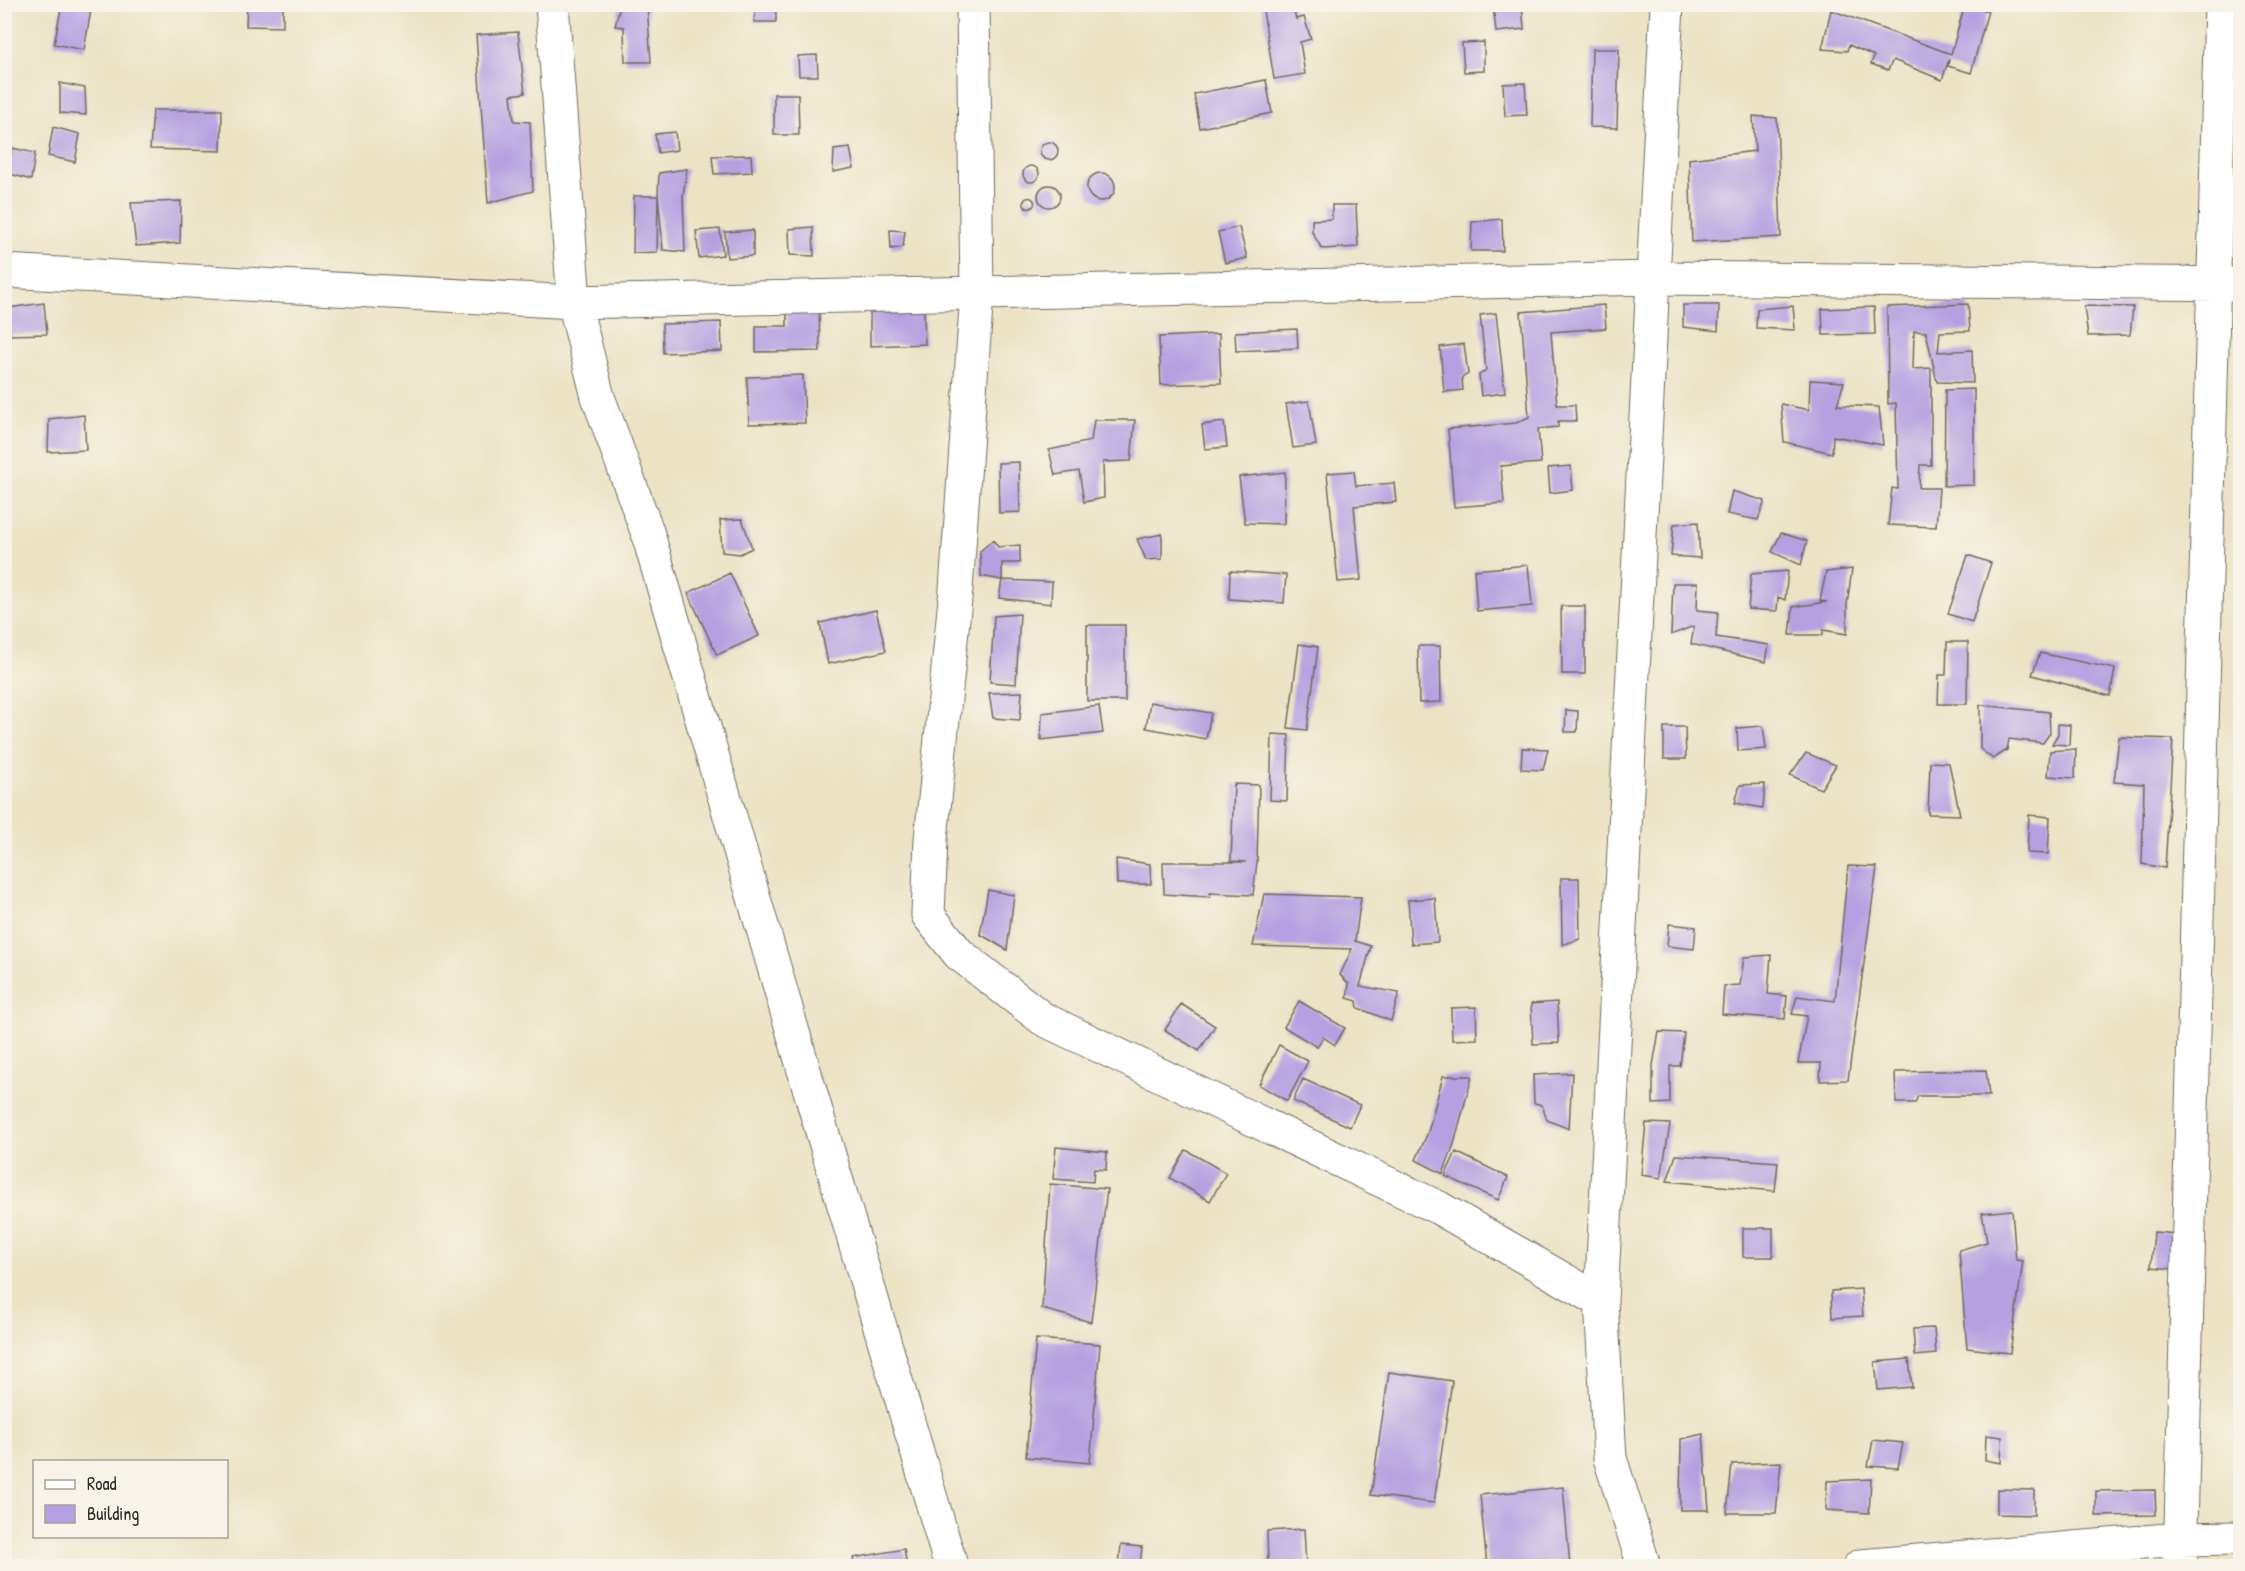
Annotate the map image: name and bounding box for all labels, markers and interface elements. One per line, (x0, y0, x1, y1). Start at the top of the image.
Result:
legend (33, 1460, 228, 1538)
text: Road (87, 1471, 117, 1496)
text: Building (87, 1501, 139, 1526)

